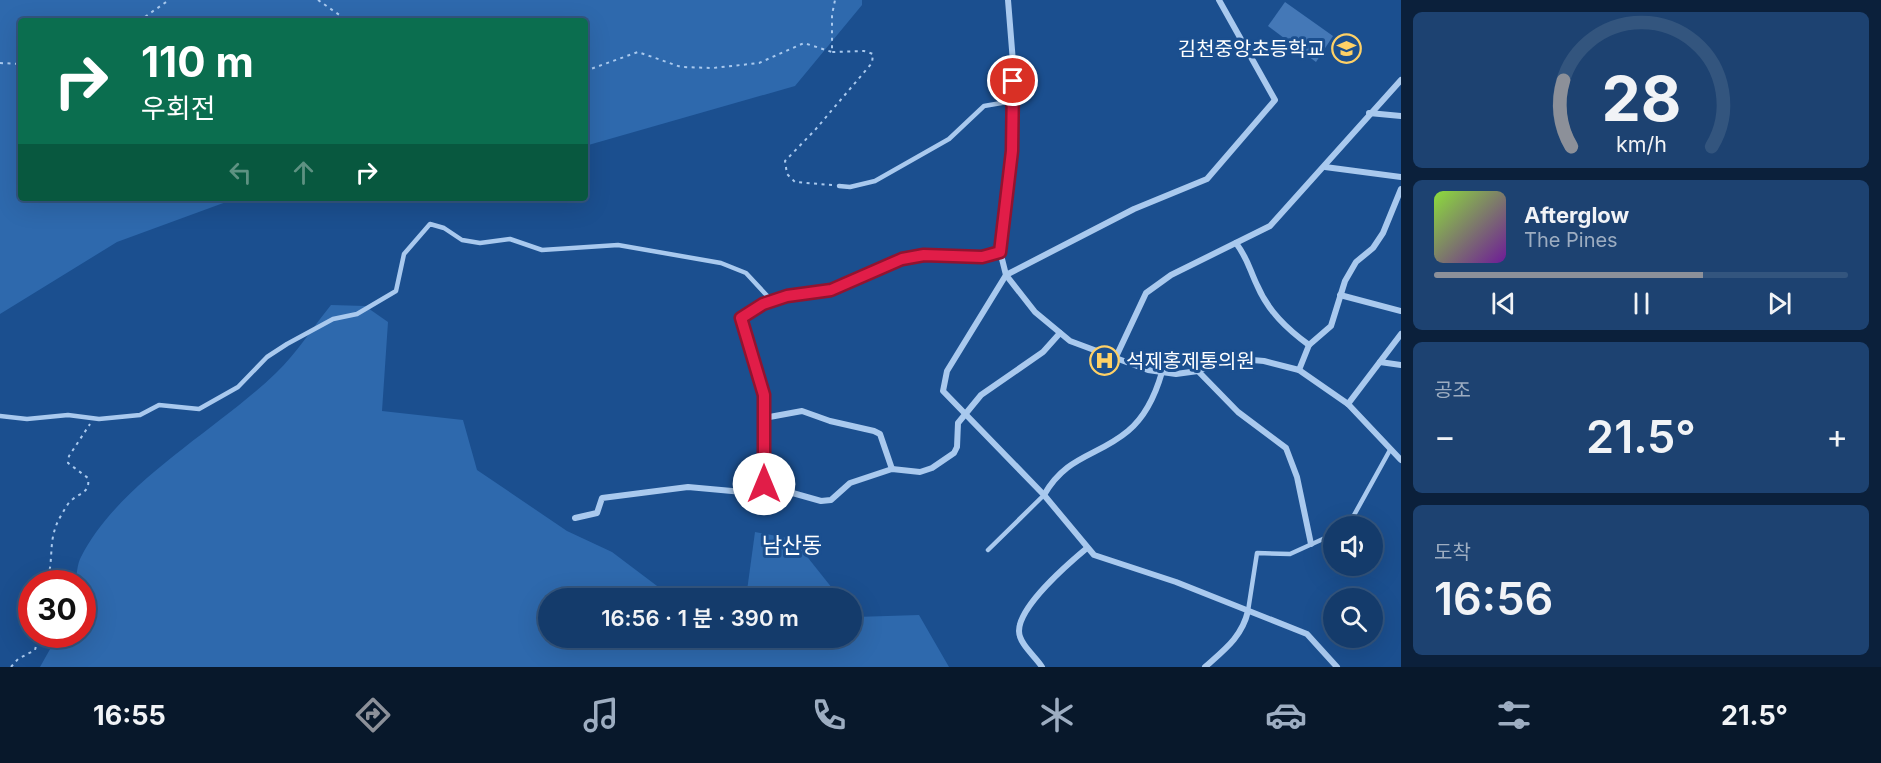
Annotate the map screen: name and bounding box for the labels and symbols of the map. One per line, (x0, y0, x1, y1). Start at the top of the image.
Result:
school or university icon: 김천중앙초등학교 (1330, 33, 1362, 65)
place label: 김천중앙초등학교 (1178, 37, 1325, 61)
pin (987, 55, 1038, 106)
hospital icon: 석제홍제통의원 (1089, 345, 1121, 377)
place label: 석제홍제통의원 (1126, 349, 1255, 373)
position arrow (732, 452, 796, 516)
district label: 남산동 (762, 532, 822, 558)
speed limit sign: 30 (18, 570, 96, 648)

